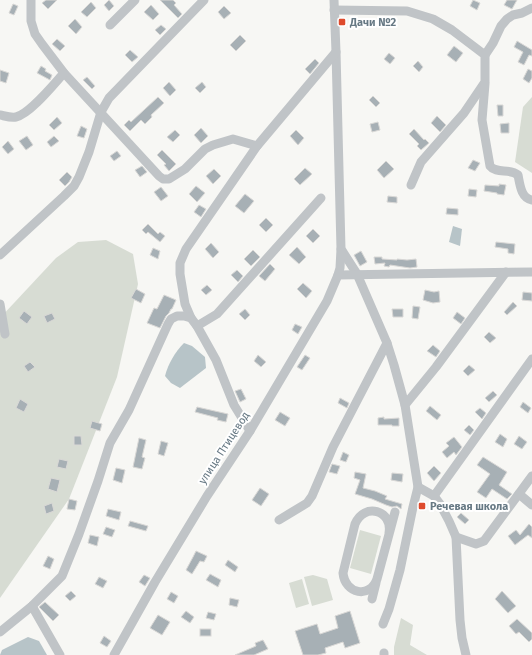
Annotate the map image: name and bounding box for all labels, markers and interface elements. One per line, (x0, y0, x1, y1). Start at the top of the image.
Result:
place label: Дачи №2 (349, 16, 397, 29)
marker: Дачи №2 (337, 17, 347, 27)
street label: улица Птицевод (196, 409, 252, 487)
place label: Речевая школа (430, 500, 508, 513)
marker: Речевая школа (417, 501, 427, 511)

